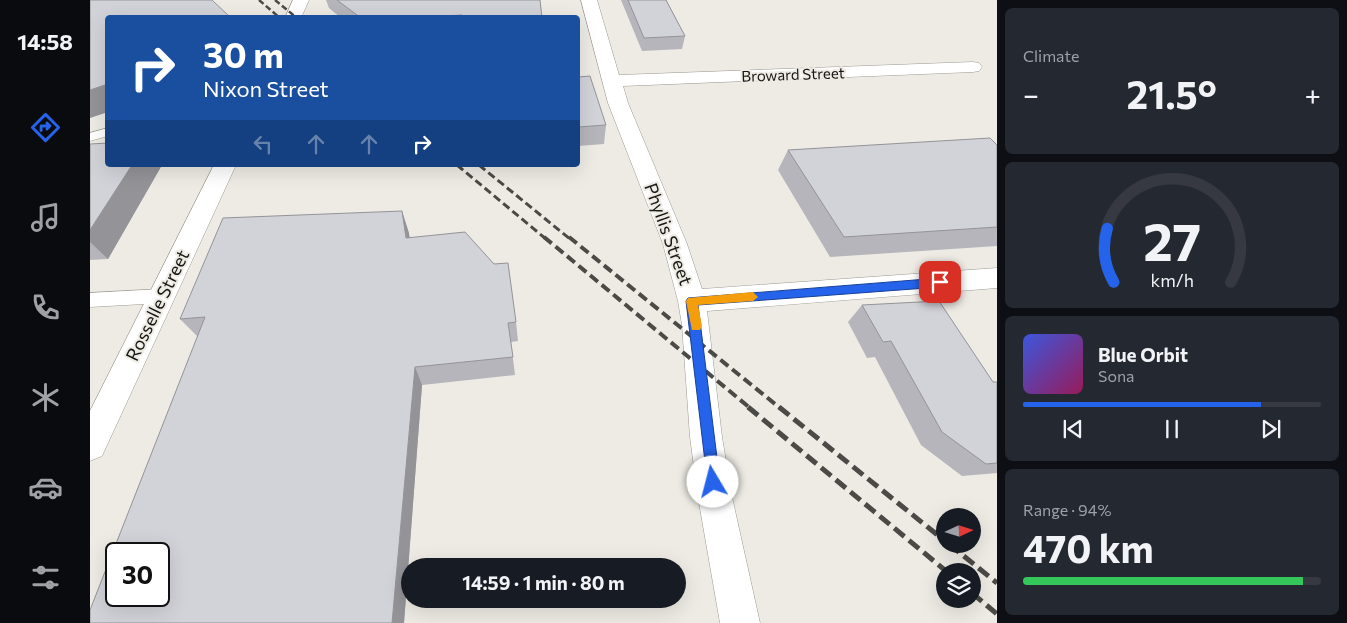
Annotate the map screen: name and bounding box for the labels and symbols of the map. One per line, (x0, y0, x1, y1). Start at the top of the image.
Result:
street label: Broward Street (741, 63, 845, 85)
street label: Phyllis Street (640, 180, 698, 288)
street label: Rosselle Street (121, 246, 193, 364)
pin (919, 261, 961, 303)
position arrow (686, 455, 738, 507)
north arrow (936, 508, 981, 552)
speed limit sign: 30 (105, 542, 170, 607)

